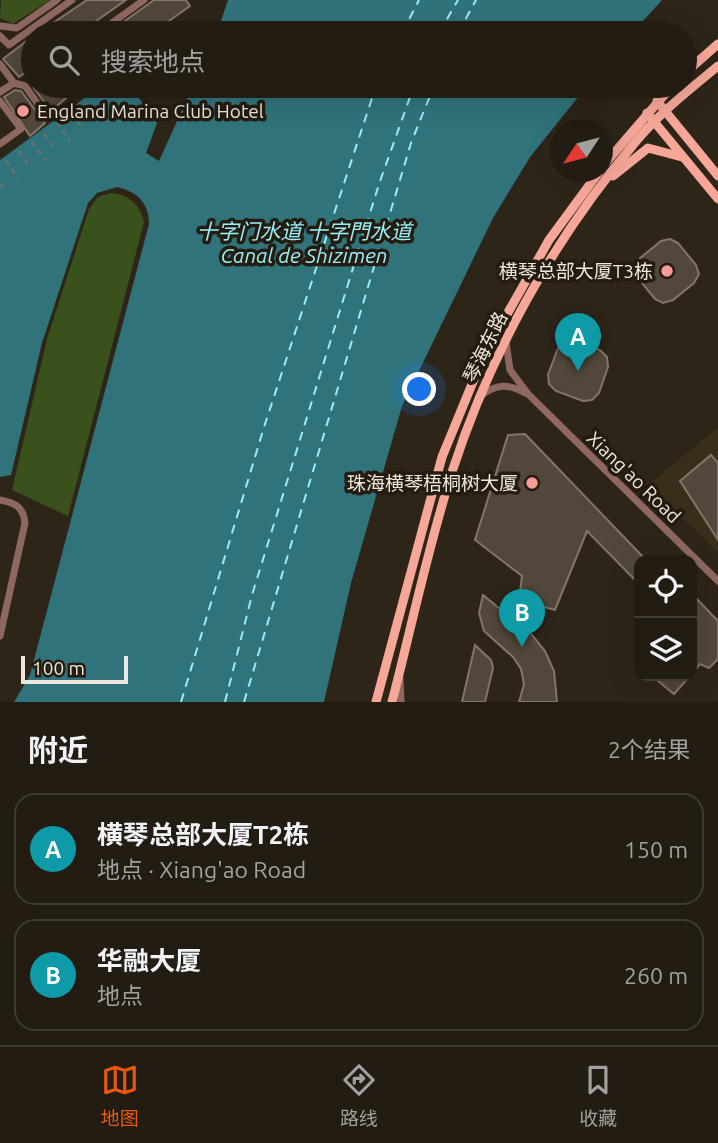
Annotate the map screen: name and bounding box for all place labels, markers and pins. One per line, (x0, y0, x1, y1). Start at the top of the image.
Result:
place label: England Marina Club Hotel (37, 100, 264, 122)
marker: England Marina Club Hotel (15, 103, 31, 119)
place label: 横琴总部大厦T3栋 (499, 260, 653, 282)
marker: 横琴总部大厦T3栋 (659, 263, 675, 279)
pin: A (555, 313, 601, 371)
place label: 珠海横琴梧桐树大厦 (347, 472, 518, 494)
marker: 珠海横琴梧桐树大厦 (524, 475, 540, 491)
pin: B (499, 589, 545, 647)

